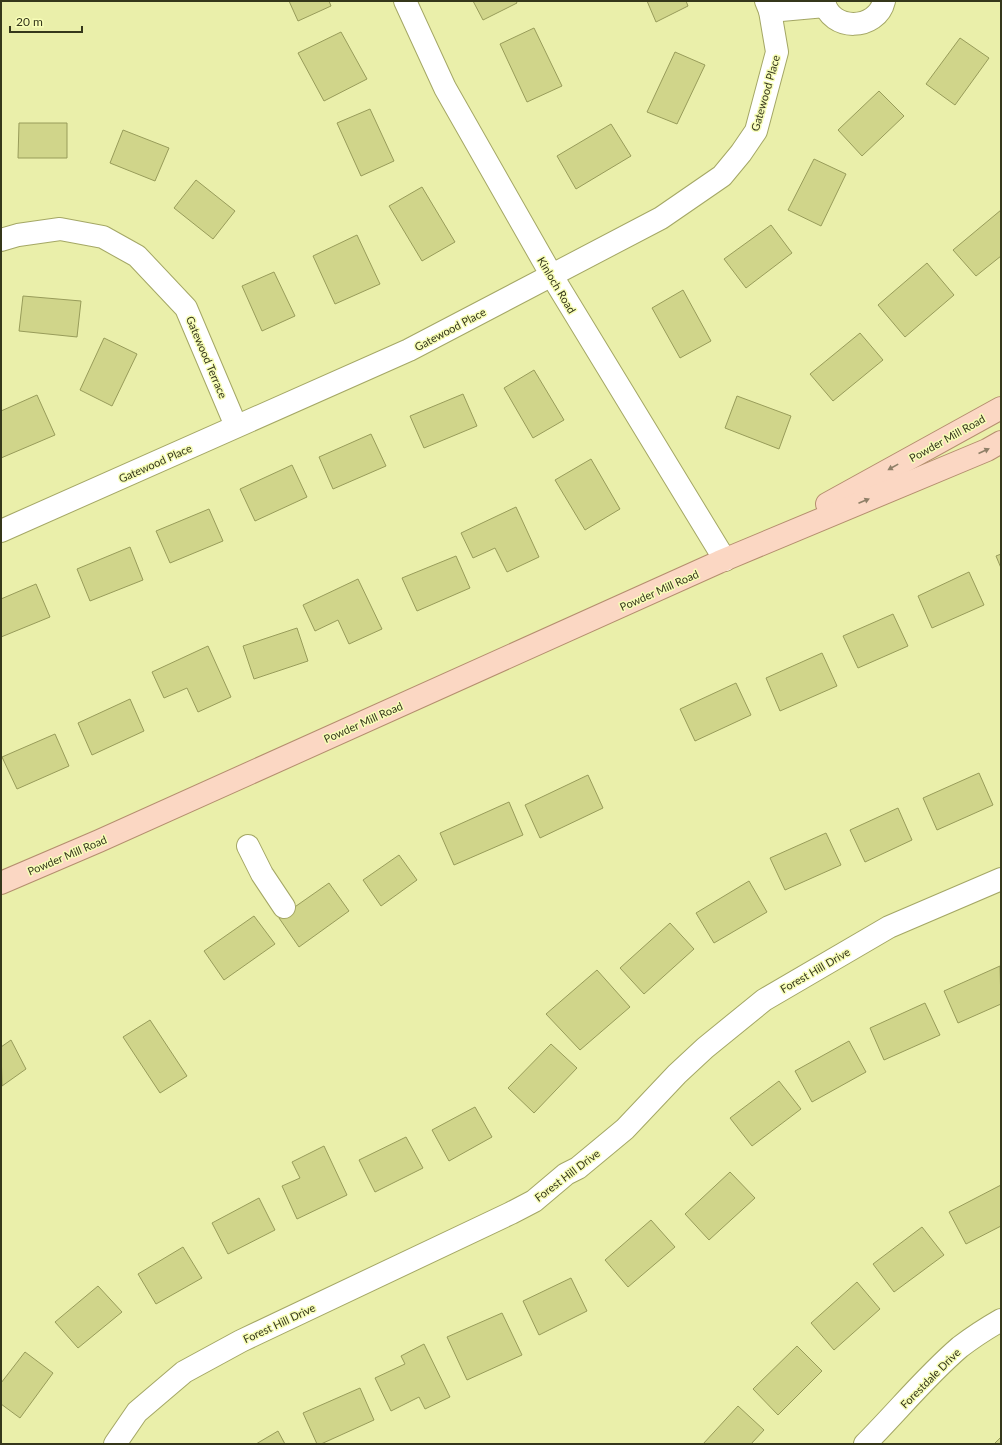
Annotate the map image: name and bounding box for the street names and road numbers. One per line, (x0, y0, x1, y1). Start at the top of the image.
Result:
street label: Gatewood Place (748, 53, 782, 133)
street label: Kinloch Road (535, 254, 579, 316)
street label: Gatewood Place (412, 305, 488, 353)
street label: Gatewood Terrace (184, 314, 230, 400)
street label: Powder Mill Road (907, 412, 987, 464)
street label: Gatewood Place (116, 441, 194, 485)
street label: Powder Mill Road (618, 567, 700, 613)
street label: Powder Mill Road (322, 699, 404, 745)
street label: Powder Mill Road (25, 832, 109, 878)
street label: Forest Hill Drive (778, 945, 852, 995)
street label: Forest Hill Drive (532, 1146, 602, 1204)
street label: Forest Hill Drive (241, 1300, 317, 1345)
street label: Forestdale Drive (897, 1345, 963, 1411)

